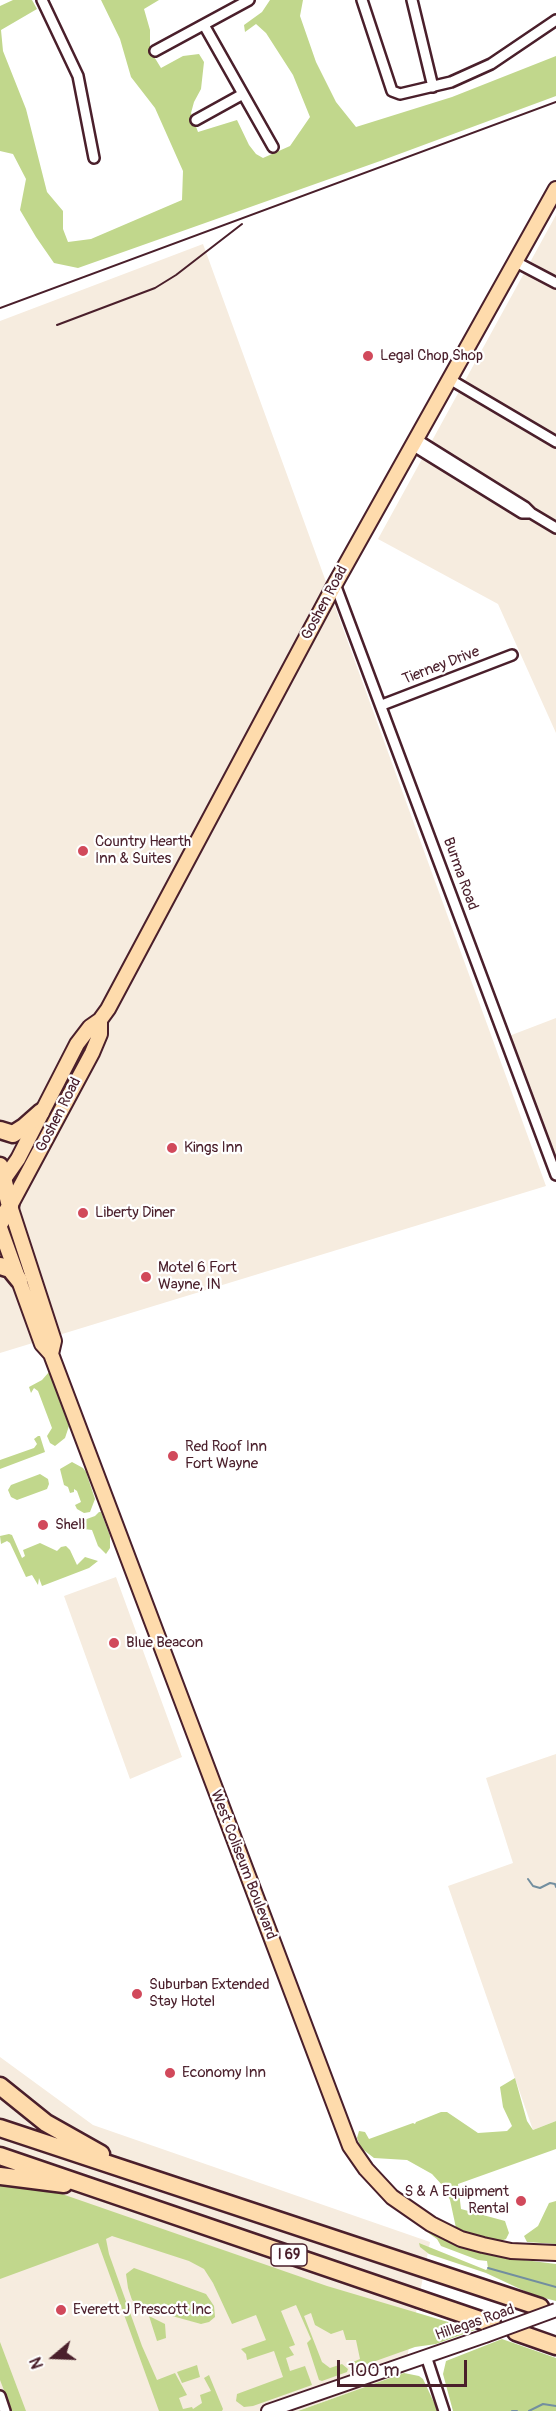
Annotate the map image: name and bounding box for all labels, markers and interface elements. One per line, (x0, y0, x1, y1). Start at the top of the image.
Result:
place label: Legal Chop Shop (380, 347, 483, 365)
marker: Legal Chop Shop (361, 349, 375, 363)
street label: Goshen Road (298, 563, 352, 643)
street label: Tierney Drive (400, 643, 482, 689)
place label: Country Hearth Inn & Suites (95, 833, 191, 868)
street label: Burma Road (439, 835, 481, 913)
marker: Country Hearth Inn & Suites (76, 844, 90, 858)
street label: Goshen Road (32, 1075, 86, 1155)
place label: Kings Inn (184, 1139, 243, 1157)
marker: Kings Inn (165, 1141, 179, 1155)
place label: Liberty Diner (95, 1204, 175, 1222)
marker: Liberty Diner (76, 1206, 90, 1220)
place label: Motel 6 Fort Wayne, IN (158, 1259, 237, 1294)
marker: Motel 6 Fort Wayne, IN (139, 1270, 153, 1284)
place label: Red Roof Inn Fort Wayne (185, 1438, 267, 1473)
marker: Red Roof Inn Fort Wayne (166, 1449, 180, 1463)
place label: Shell (55, 1516, 85, 1534)
marker: Shell (36, 1518, 50, 1532)
place label: Blue Beacon (126, 1634, 203, 1652)
marker: Blue Beacon (107, 1636, 121, 1650)
street label: West Coliseum Boulevard (206, 1788, 280, 1942)
place label: Suburban Extended Stay Hotel (149, 1976, 270, 2011)
marker: Suburban Extended Stay Hotel (130, 1987, 144, 2001)
place label: Economy Inn (182, 2064, 266, 2082)
marker: Economy Inn (163, 2066, 177, 2080)
place label: S & A Equipment Rental (404, 2183, 509, 2218)
marker: S & A Equipment Rental (514, 2194, 528, 2208)
road number: I 69 (271, 2244, 307, 2266)
place label: Everett J Prescott Inc (73, 2301, 212, 2319)
street label: Hillegas Road (433, 2301, 517, 2345)
marker: Everett J Prescott Inc (54, 2303, 68, 2317)
north arrow (24, 2327, 84, 2387)
scale bar (340, 2348, 470, 2386)
text: N (26, 2354, 48, 2371)
text: 100 m (348, 2359, 400, 2382)

